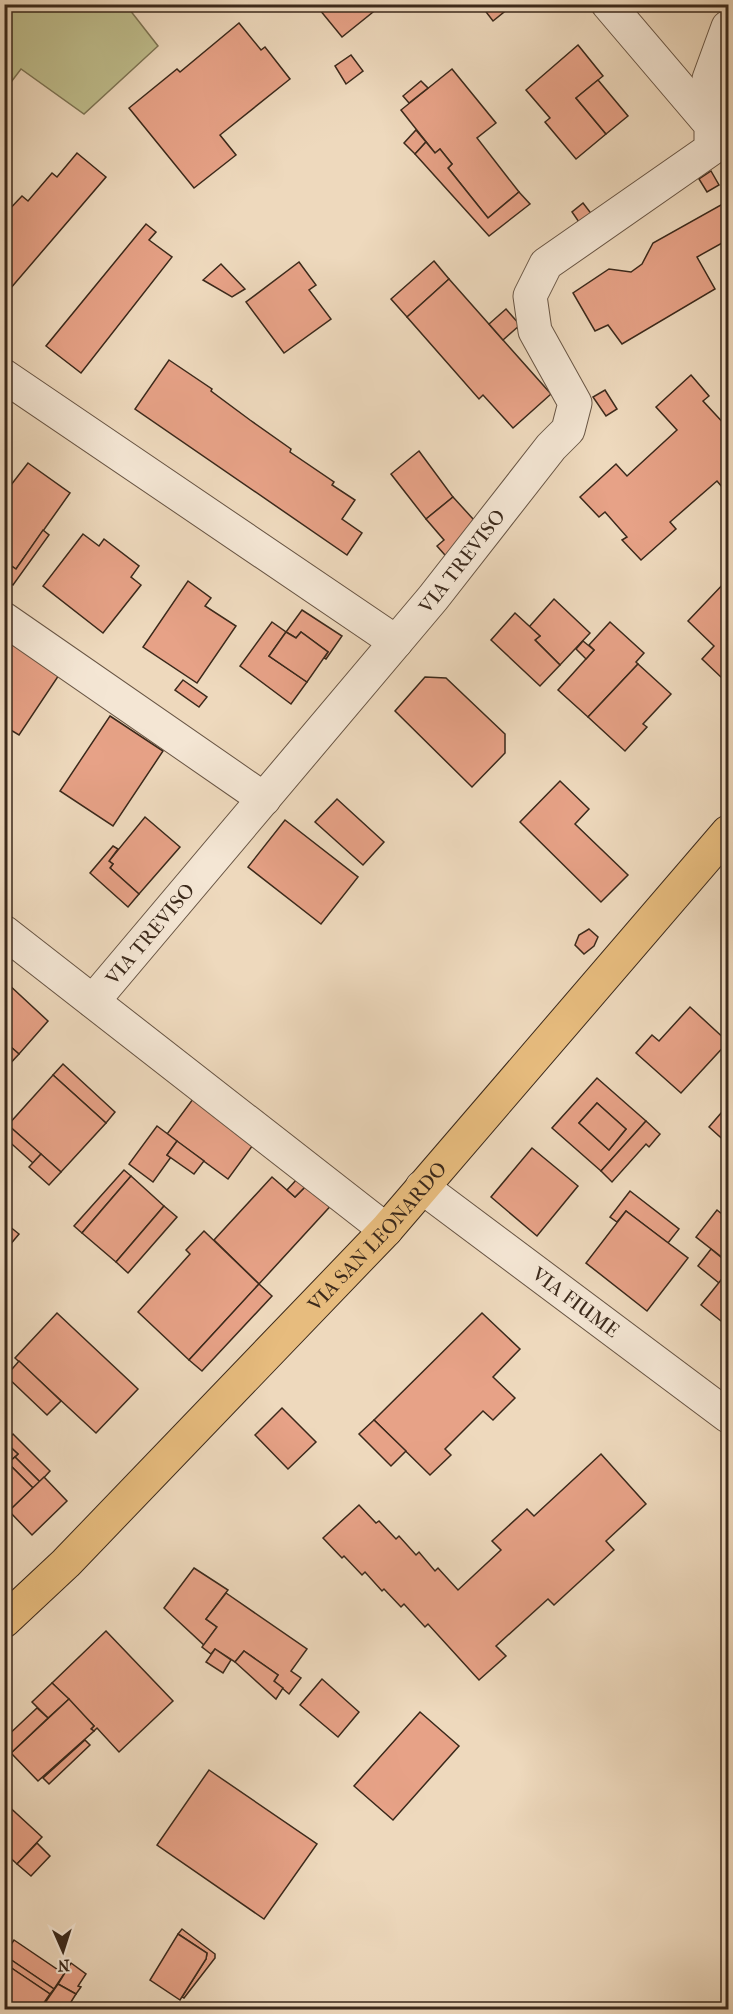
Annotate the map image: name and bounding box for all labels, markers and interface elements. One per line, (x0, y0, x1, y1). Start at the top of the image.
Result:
street label: VIA TREVISO (413, 505, 509, 618)
street label: VIA TREVISO (100, 878, 199, 990)
street label: VIA SAN LEONARDO (302, 1157, 451, 1316)
street label: VIA FIUME (527, 1261, 624, 1342)
north arrow (33, 1921, 93, 1981)
text: N (56, 1956, 70, 1975)

